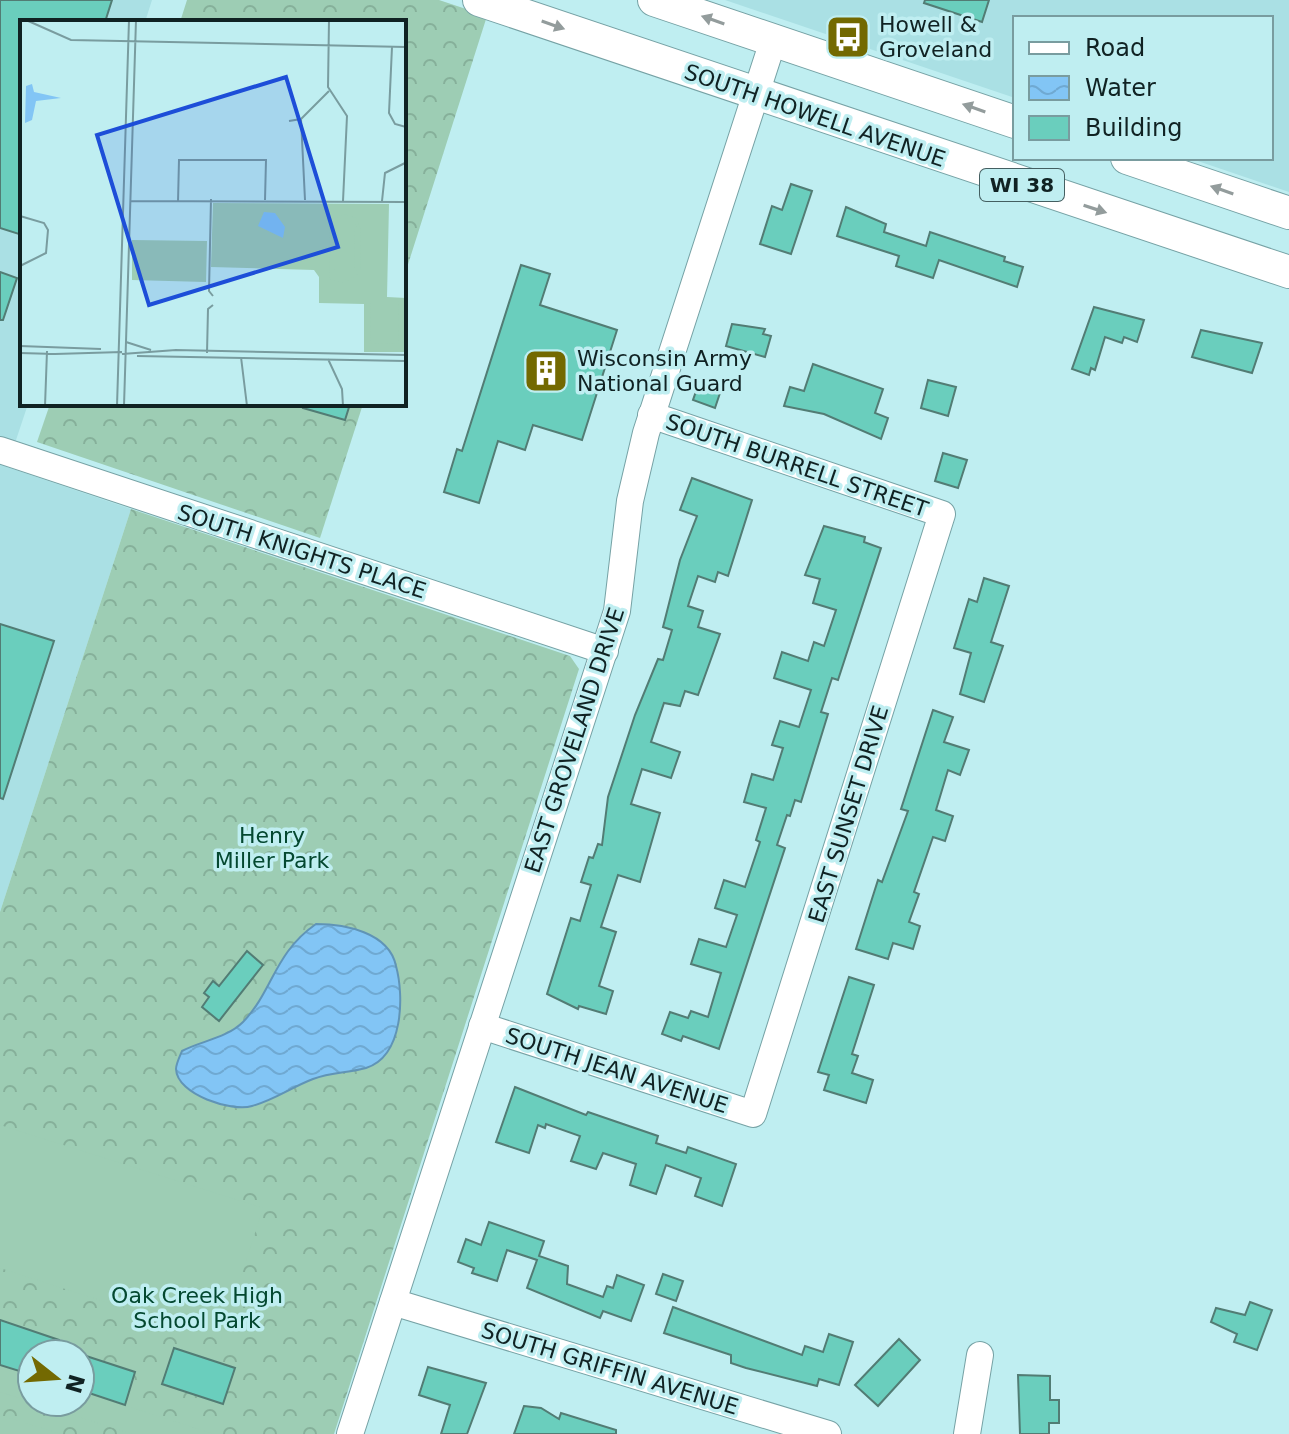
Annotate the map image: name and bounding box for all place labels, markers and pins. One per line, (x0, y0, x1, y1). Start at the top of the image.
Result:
place label: Howell & Groveland (879, 12, 992, 62)
bus stop icon: Howell & Groveland (824, 13, 872, 61)
place label: Wisconsin Army National Guard (577, 346, 752, 396)
building icon: Wisconsin Army National Guard (522, 347, 570, 395)

